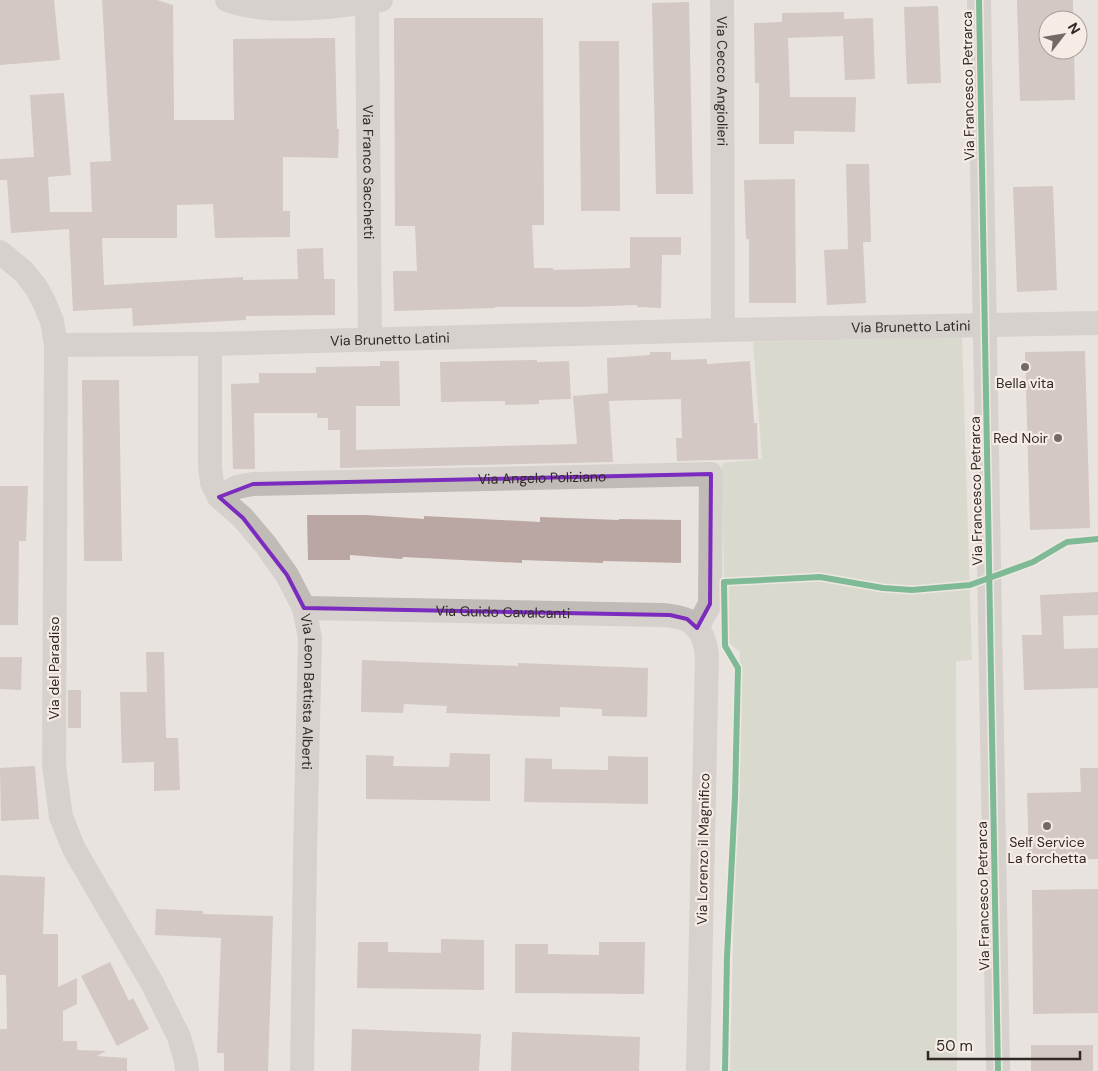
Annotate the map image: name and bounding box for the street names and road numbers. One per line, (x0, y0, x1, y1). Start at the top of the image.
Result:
street label: Via Francesco Petrarca (958, 11, 978, 161)
street label: Via Cecco Angiolieri (713, 16, 731, 146)
street label: Via Franco Sacchetti (359, 105, 378, 239)
street label: Via Brunetto Latini (851, 316, 971, 337)
street label: Via Brunetto Latini (330, 328, 450, 350)
street label: Via Francesco Petrarca (966, 416, 986, 566)
street label: Via Angelo Poliziano (478, 467, 606, 488)
street label: Via Guido Cavalcanti (435, 602, 570, 622)
street label: Via Leon Battista Alberti (296, 612, 319, 770)
street label: Via del Paradiso (45, 616, 63, 720)
street label: Via Lorenzo il Magnifico (693, 773, 713, 925)
street label: Via Francesco Petrarca (973, 821, 993, 971)

